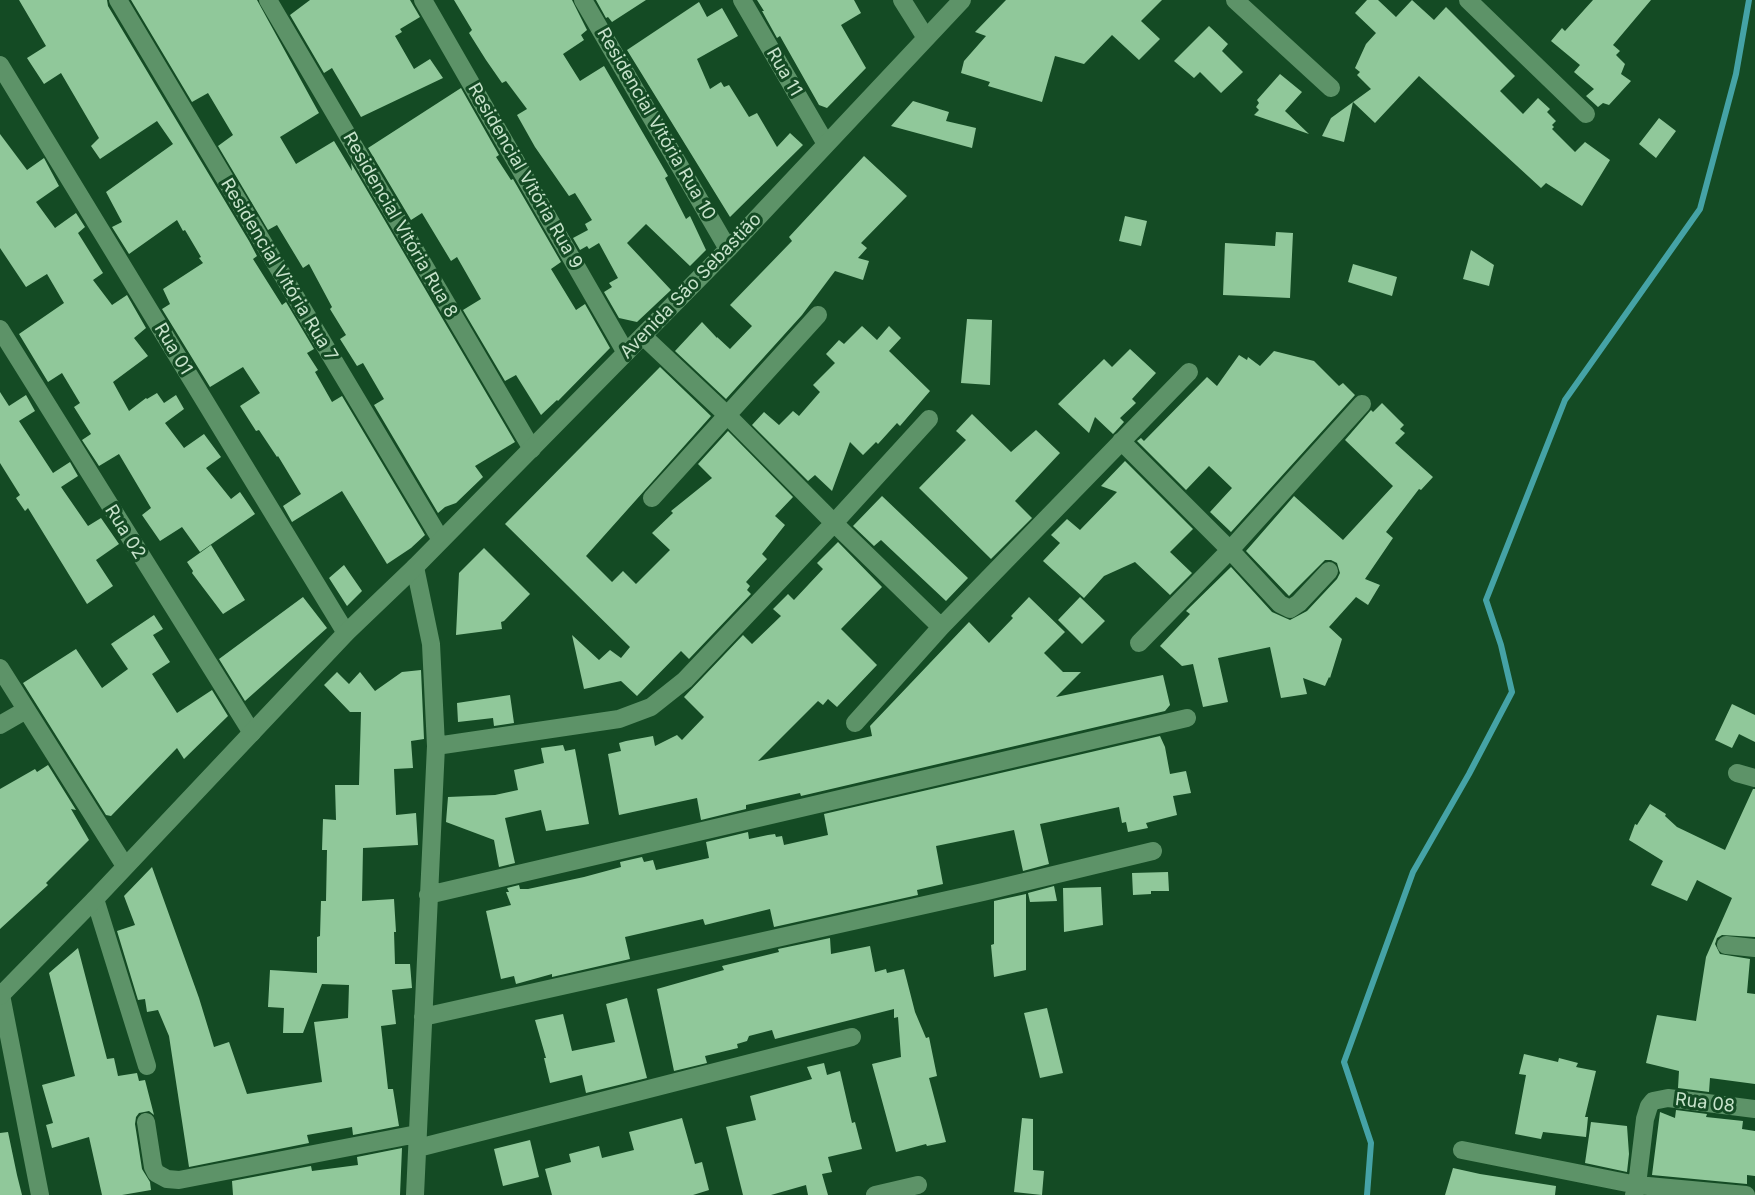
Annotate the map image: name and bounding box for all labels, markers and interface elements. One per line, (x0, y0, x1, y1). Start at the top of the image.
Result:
street label: Residencial Vitória Rua 10 (592, 24, 720, 224)
street label: Rua 11 (762, 44, 806, 100)
street label: Residencial Vitória Rua 9 (463, 79, 587, 273)
street label: Residencial Vitória Rua 8 (338, 128, 462, 322)
street label: Residencial Vitória Rua 7 (216, 175, 342, 365)
street label: Avenida São Sebastião (616, 209, 766, 363)
street label: Rua 01 (149, 319, 197, 379)
street label: Rua 02 (100, 501, 150, 563)
street label: Rua 08 (1674, 1089, 1736, 1117)

